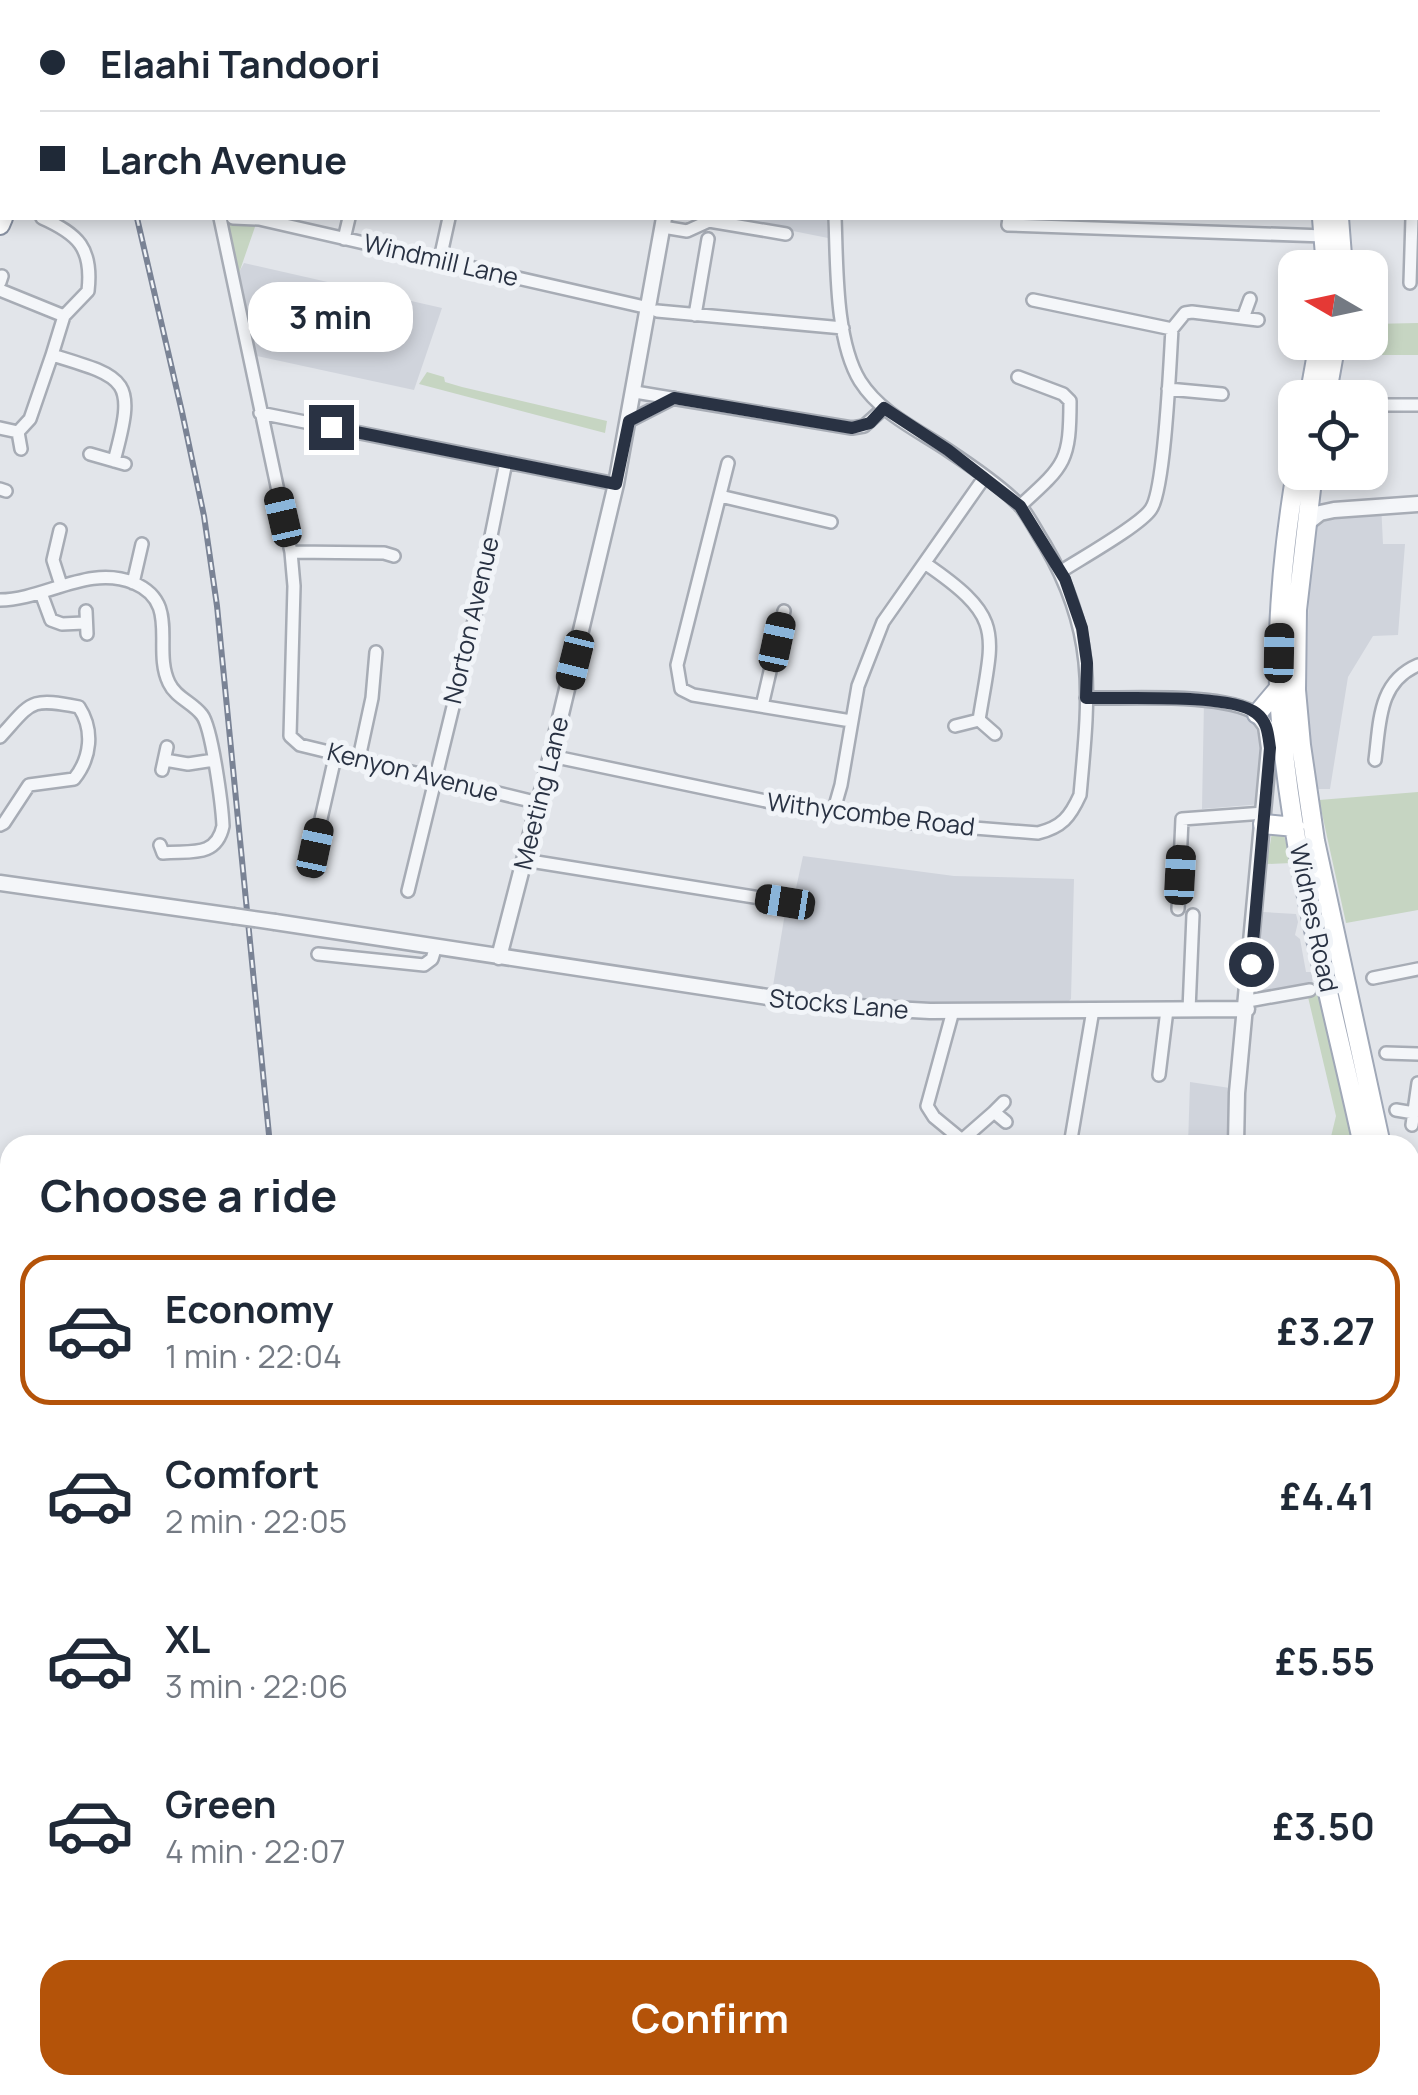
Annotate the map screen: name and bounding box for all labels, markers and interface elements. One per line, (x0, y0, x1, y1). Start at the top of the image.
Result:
text: Elaahi Tandoori (100, 37, 381, 89)
text: Larch Avenue (100, 133, 347, 185)
street label: Windmill Lane (360, 225, 522, 294)
north arrow (1278, 250, 1388, 360)
map controls (1278, 250, 1388, 490)
callout: 3 min (248, 282, 414, 352)
text: 3 min (289, 295, 372, 339)
button: locate (1278, 380, 1388, 490)
route end (309, 405, 354, 450)
car (262, 484, 304, 550)
street label: Norton Avenue (434, 533, 507, 707)
car (756, 610, 798, 674)
car (1263, 623, 1295, 683)
car (553, 627, 597, 693)
street label: Meeting Lane (505, 713, 576, 873)
street label: Kenyon Avenue (324, 733, 502, 810)
street label: Withycombe Road (765, 783, 977, 844)
car (294, 816, 336, 880)
street label: Widnes Road (1282, 841, 1347, 995)
car (1163, 844, 1197, 906)
car (753, 882, 817, 922)
route start (1229, 942, 1274, 987)
street label: Stocks Lane (768, 980, 910, 1027)
text: Choose a ride (40, 1164, 337, 1226)
text: Economy (165, 1282, 334, 1334)
icon: car (45, 1285, 135, 1375)
text: £3.27 (1277, 1304, 1375, 1356)
text: 1 min · 22:04 (165, 1334, 342, 1378)
text: Comfort (165, 1447, 319, 1499)
icon: car (45, 1450, 135, 1540)
text: £4.41 (1280, 1469, 1375, 1521)
text: 2 min · 22:05 (165, 1499, 347, 1543)
text: XL (165, 1612, 210, 1664)
icon: car (45, 1615, 135, 1705)
text: £5.55 (1275, 1634, 1375, 1686)
text: 3 min · 22:06 (165, 1664, 348, 1708)
text: Green (165, 1777, 277, 1829)
icon: car (45, 1780, 135, 1870)
text: £3.50 (1272, 1799, 1375, 1851)
text: 4 min · 22:07 (165, 1829, 346, 1873)
button: Confirm (40, 1960, 1380, 2075)

